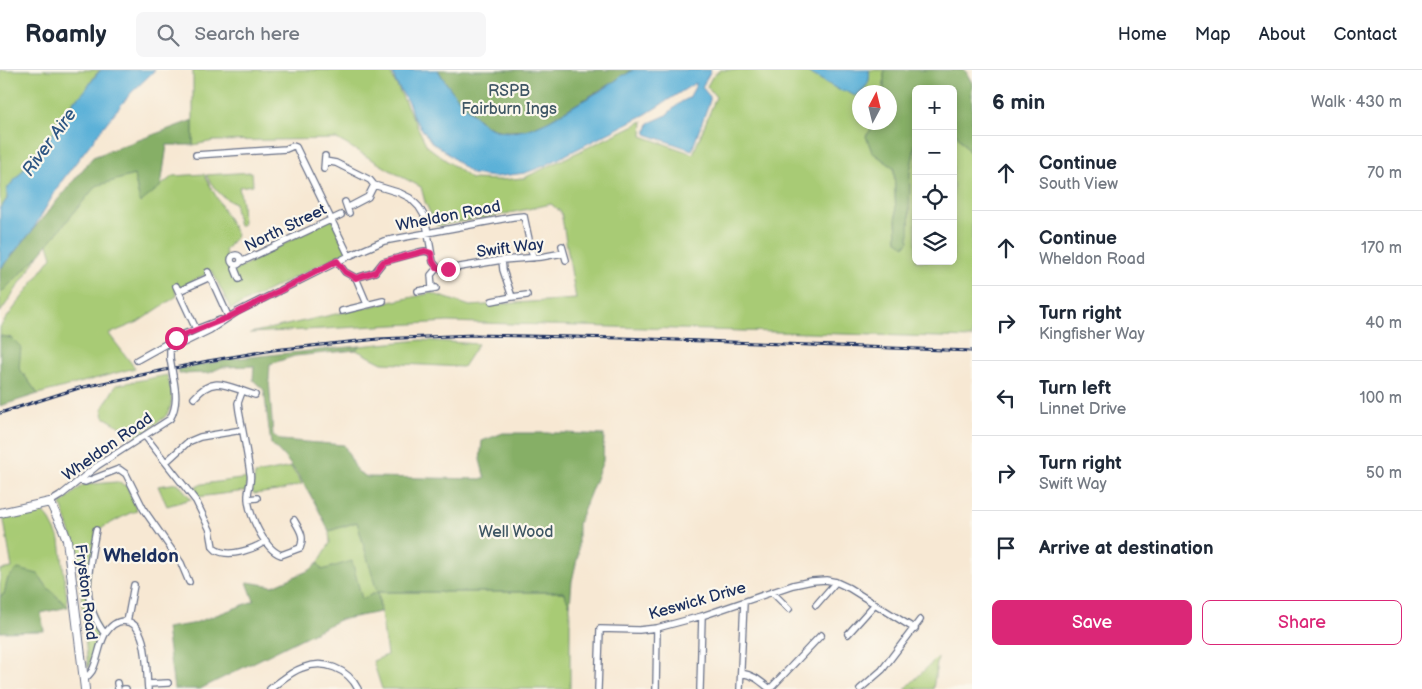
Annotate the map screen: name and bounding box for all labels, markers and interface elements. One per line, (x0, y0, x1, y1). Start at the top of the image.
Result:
search box (136, 12, 486, 57)
text: Roamly (25, 20, 106, 49)
icon: search (154, 21, 182, 49)
text: Search here (194, 23, 300, 46)
text: Home (1118, 24, 1167, 45)
text: Map (1195, 24, 1231, 45)
text: About (1259, 24, 1306, 45)
text: Contact (1334, 24, 1397, 45)
park label: RSPB Fairburn Ings (461, 82, 557, 119)
north arrow (852, 85, 897, 130)
map controls (912, 85, 957, 265)
button: + (912, 85, 957, 130)
text: 6 min (992, 90, 1045, 115)
text: Walk · 430 m (1311, 93, 1402, 112)
water label: River Aire (18, 104, 81, 180)
button: − (912, 130, 957, 175)
text: Continue (1039, 152, 1117, 175)
icon: ahead (992, 159, 1020, 187)
text: 70 m (1367, 164, 1402, 183)
button: locate (912, 175, 957, 220)
text: South View (1039, 175, 1118, 194)
street label: Wheldon Road (394, 197, 502, 236)
street label: North Street (242, 200, 330, 256)
button: layers (912, 220, 957, 265)
text: Continue (1039, 227, 1117, 250)
icon: ahead (992, 234, 1020, 262)
street label: Swift Way (475, 235, 546, 262)
text: 170 m (1361, 239, 1402, 258)
text: Wheldon Road (1039, 250, 1145, 269)
route end (437, 258, 460, 281)
text: Turn right (1039, 302, 1122, 325)
icon: right (992, 309, 1020, 337)
text: 40 m (1365, 314, 1402, 333)
text: Kingfisher Way (1039, 325, 1145, 344)
route start (165, 327, 188, 350)
text: Turn left (1039, 377, 1111, 400)
icon: left (992, 384, 1020, 412)
text: 100 m (1359, 389, 1402, 408)
text: Linnet Drive (1039, 400, 1126, 419)
street label: Wheldon Road (59, 409, 157, 485)
text: Turn right (1039, 452, 1122, 475)
icon: right (992, 459, 1020, 487)
text: 50 m (1366, 464, 1402, 483)
text: Swift Way (1039, 475, 1107, 494)
park label: Well Wood (478, 523, 554, 542)
icon: arrive (992, 534, 1020, 562)
text: Arrive at destination (1039, 537, 1214, 560)
street label: Fryston Road (70, 543, 101, 641)
district label: Wheldon (103, 545, 179, 568)
street label: Keswick Drive (647, 578, 749, 624)
button: Save (992, 600, 1192, 645)
button: Share (1202, 600, 1402, 645)

